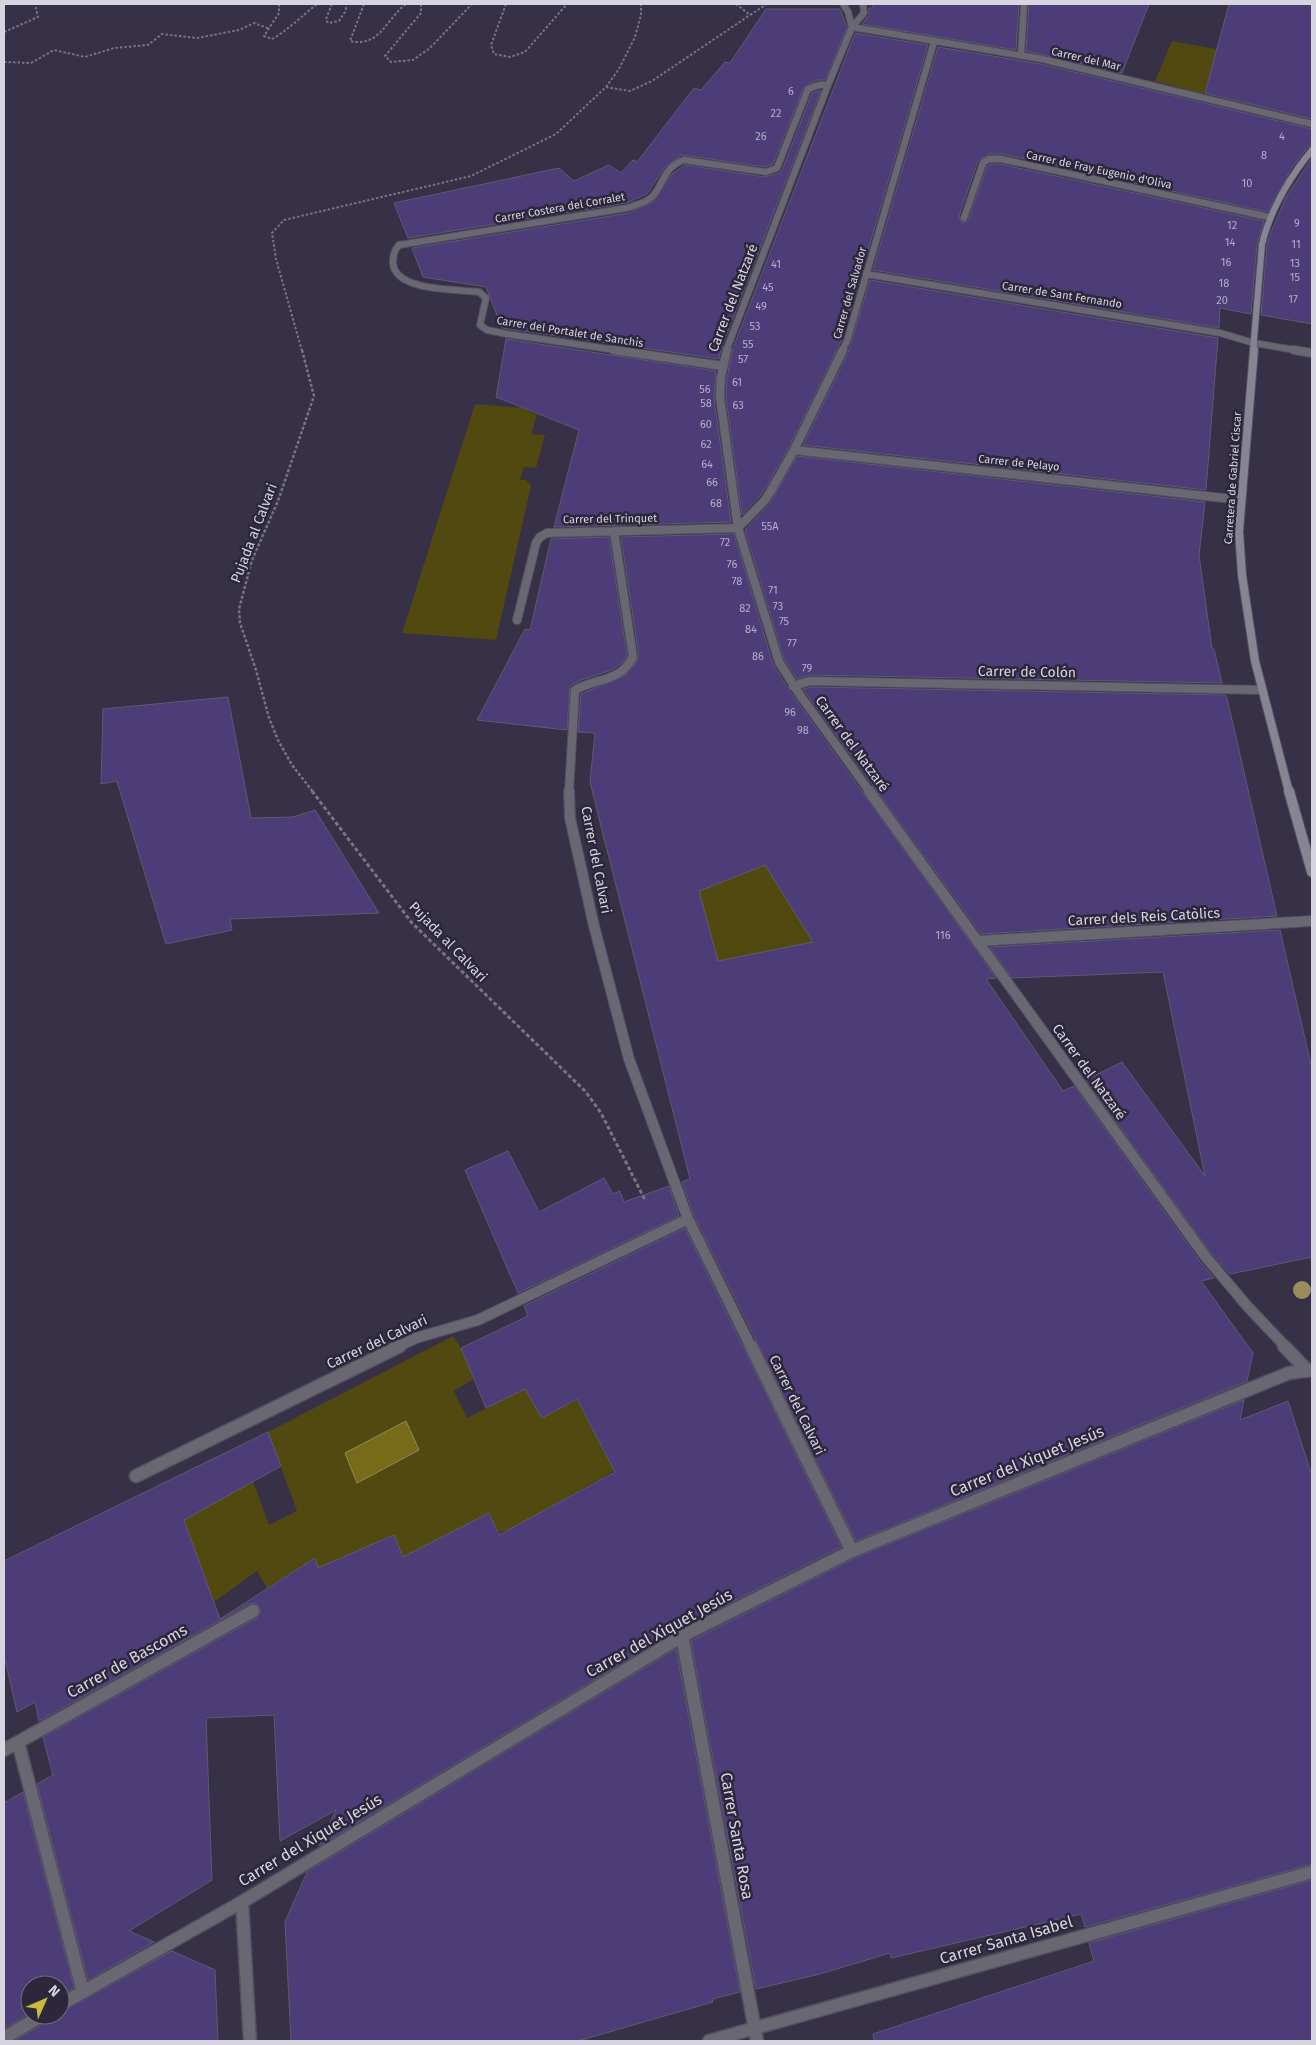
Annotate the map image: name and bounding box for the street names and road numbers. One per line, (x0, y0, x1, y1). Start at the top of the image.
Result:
street label: Carrer del Mar (1050, 45, 1123, 73)
street label: Carrer de Fray Eugenio d'Oliva (1025, 148, 1173, 192)
street label: Carrer Costera del Corralet (494, 190, 626, 226)
street label: Carrer del Natzaré (705, 241, 761, 355)
street label: Carrer del Salvador (831, 245, 870, 341)
street label: Carrer de Sant Fernando (1001, 279, 1123, 311)
street label: Carrer del Portalet de Sanchis (496, 314, 644, 350)
street label: Carretera de Gabriel Ciscar (1222, 410, 1244, 545)
street label: Carrer de Pelayo (978, 452, 1060, 474)
street label: Pujada al Calvari (227, 481, 281, 585)
street label: Carrer del Trinquet (563, 512, 657, 526)
street label: Carrer de Colón (978, 663, 1076, 681)
street label: Carrer del Natzaré (811, 693, 893, 795)
street label: Carrer del Calvari (577, 805, 615, 915)
street label: Pujada al Calvari (405, 898, 491, 986)
street label: Carrer dels Reis Catòlics (1067, 904, 1221, 929)
street label: Carrer del Natzaré (1048, 1021, 1130, 1123)
street label: Carrer del Calvari (324, 1311, 430, 1373)
street label: Carrer del Calvari (765, 1352, 829, 1458)
street label: Carrer del Xiquet Jesús (947, 1421, 1107, 1501)
street label: Carrer del Xiquet Jesús (583, 1585, 735, 1681)
street label: Carrer de Bascoms (64, 1620, 190, 1702)
street label: Carrer Santa Rosa (716, 1771, 758, 1901)
street label: Carrer del Xiquet Jesús (235, 1790, 385, 1890)
street label: Carrer Santa Isabel (937, 1912, 1075, 1968)

